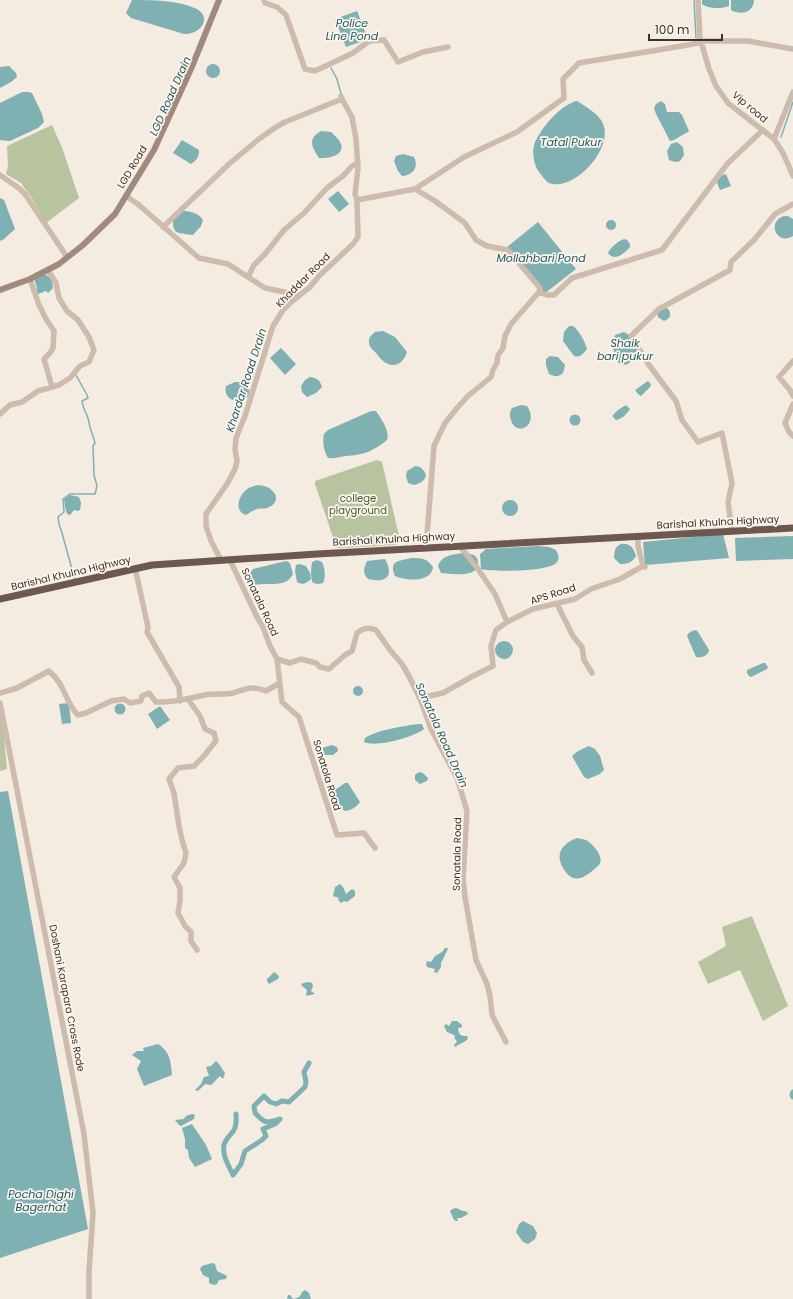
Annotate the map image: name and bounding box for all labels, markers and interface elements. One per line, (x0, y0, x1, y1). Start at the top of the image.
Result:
water label: Police Line Pond (326, 15, 379, 44)
scale bar (649, 16, 722, 42)
text: 100 m (655, 21, 689, 38)
water label: LGD Road Drain (145, 54, 195, 138)
street label: Vip road (729, 88, 771, 126)
water label: Tatal Pukur (540, 134, 602, 150)
street label: LGD Road (113, 143, 151, 191)
street label: Khaddar Road (272, 249, 334, 311)
water label: Mollahbari Pond (496, 250, 586, 266)
water label: Khardar Road Drain (222, 326, 270, 434)
water label: Shaik bari pukur (597, 335, 654, 364)
park label: college playground (329, 491, 387, 518)
street label: Barishal Khulna Highway (656, 511, 780, 533)
street label: Barishal Khulna Highway (332, 528, 456, 550)
street label: Barishal Khulna Highway (9, 552, 133, 594)
street label: Sonatala Road (238, 565, 282, 639)
street label: APS Road (528, 580, 578, 608)
water label: Sonatola Road Drain (412, 680, 472, 790)
street label: Sonatola Road (309, 738, 345, 812)
street label: Sonatala Road (449, 817, 465, 891)
street label: Doshani Karapara Cross Rode (45, 923, 89, 1073)
water label: Pocha Dighi Bagerhat (8, 1186, 74, 1215)

